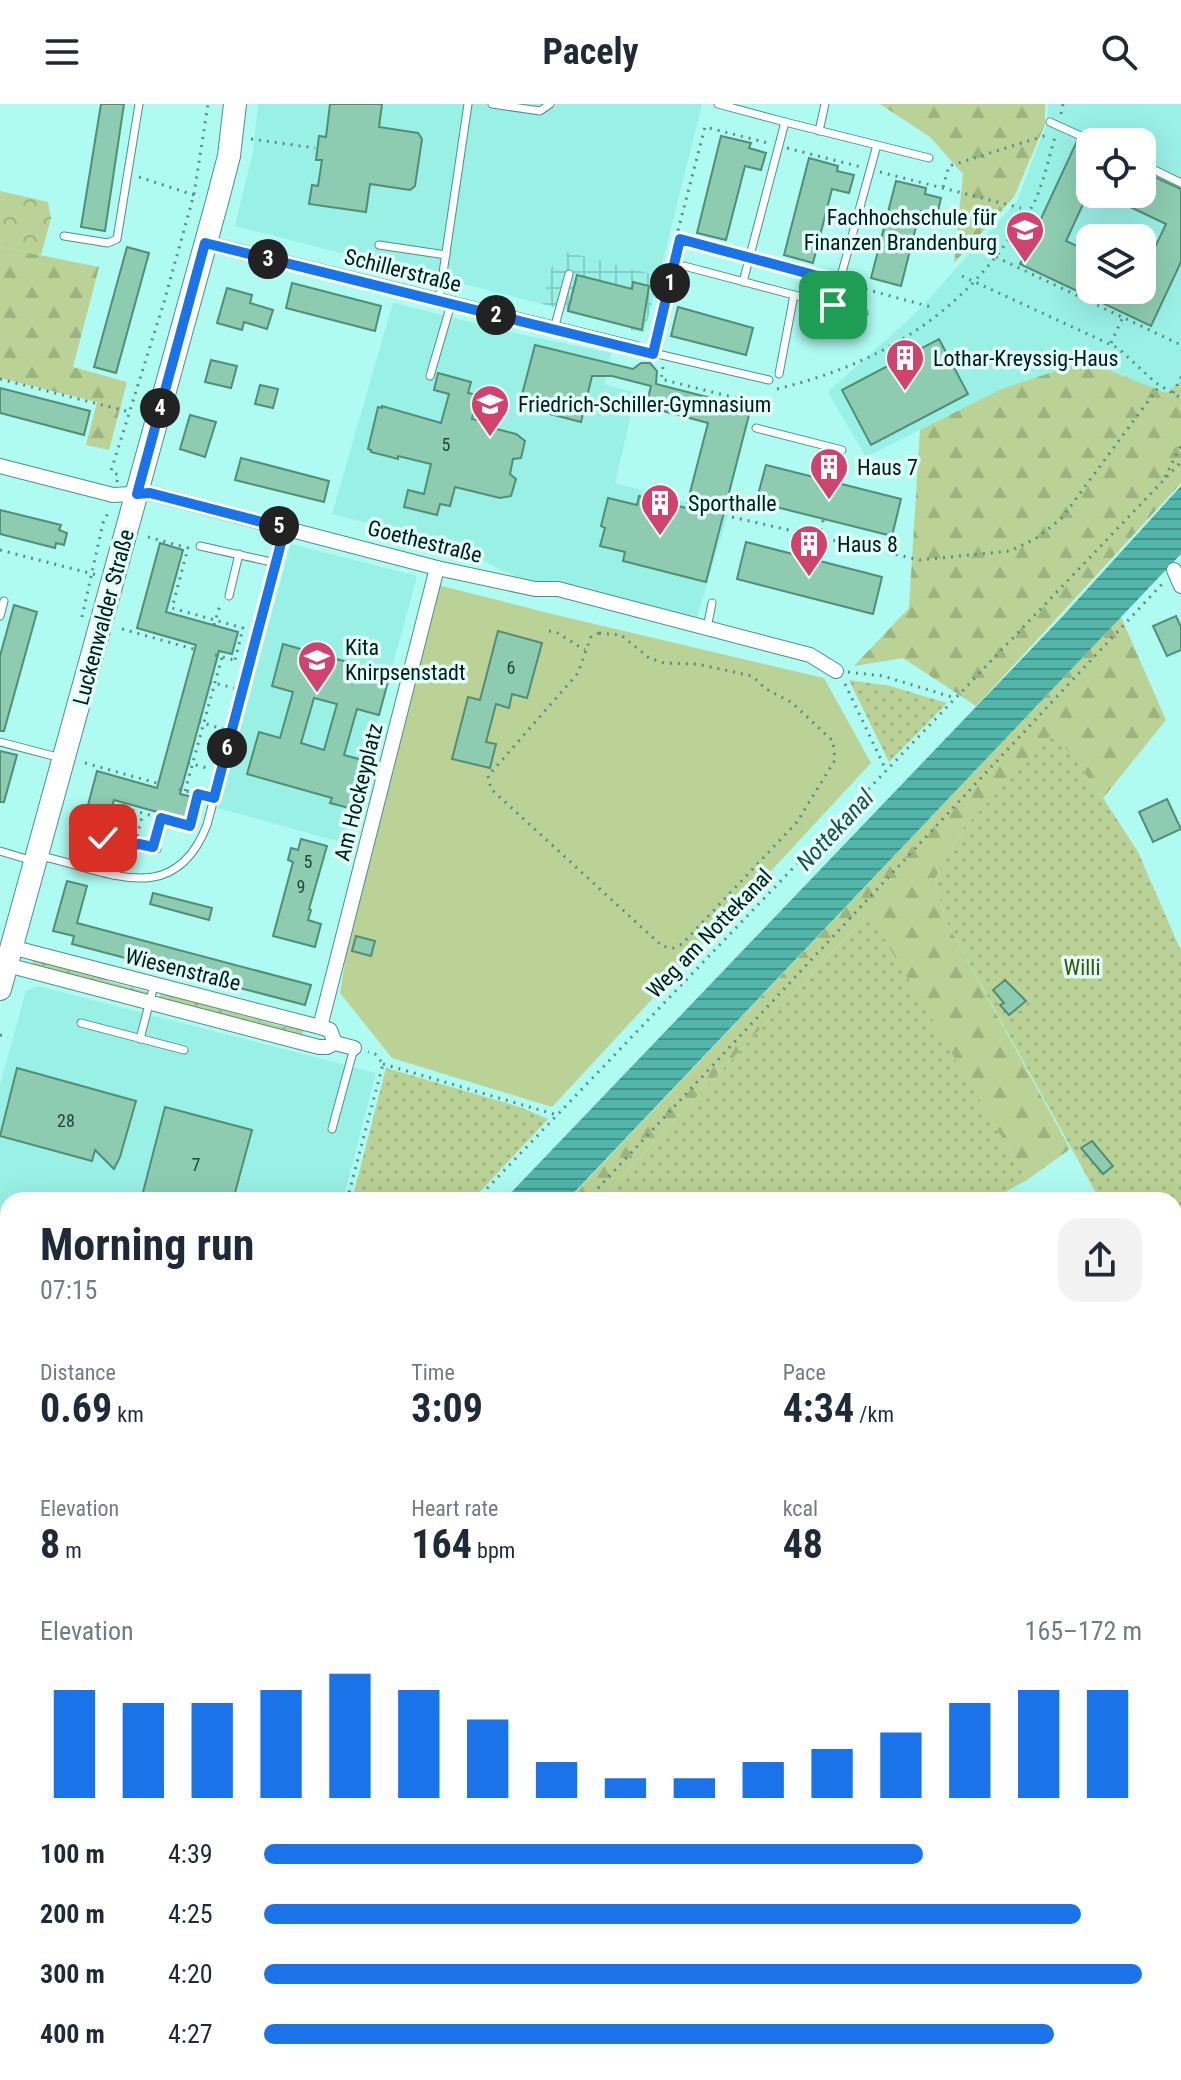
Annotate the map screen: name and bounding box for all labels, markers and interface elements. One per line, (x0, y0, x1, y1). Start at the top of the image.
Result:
icon: menu (40, 30, 84, 74)
icon: search (1097, 30, 1141, 74)
text: Pacely (542, 31, 639, 73)
map controls (1076, 128, 1156, 304)
button: locate (1076, 128, 1156, 208)
place label: Fachhochschule für Finanzen Brandenburg (804, 205, 997, 255)
school or university icon: Fachhochschule für Finanzen Brandenburg (1004, 209, 1046, 264)
button: layers (1076, 224, 1156, 304)
pin: 3 (248, 239, 288, 279)
street label: Schillerstraße (342, 244, 464, 297)
text: 3 (262, 246, 274, 271)
pin: 1 (650, 263, 690, 303)
text: 1 (664, 270, 676, 295)
pin (799, 271, 867, 339)
icon: arrive (811, 283, 855, 327)
pin: 2 (476, 295, 516, 335)
text: 2 (490, 302, 502, 327)
building icon: Lothar-Kreyssig-Haus (884, 337, 926, 392)
place label: Lothar-Kreyssig-Haus (933, 346, 1118, 371)
school or university icon: Friedrich-Schiller-Gymnasium (469, 383, 511, 438)
pin: 4 (140, 388, 180, 428)
place label: Friedrich-Schiller-Gymnasium (518, 392, 771, 417)
text: 4 (154, 395, 166, 420)
house number: 5 (442, 434, 451, 455)
building icon: Haus 7 (808, 446, 850, 501)
place label: Haus 7 (857, 455, 918, 480)
building icon: Sporthalle (639, 482, 681, 537)
place label: Sporthalle (688, 491, 777, 516)
pin: 5 (259, 506, 299, 546)
text: 5 (273, 513, 285, 538)
street label: Goethestraße (365, 515, 485, 568)
building icon: Haus 8 (788, 523, 830, 578)
street label: Luckenwalder Straße (68, 527, 139, 708)
place label: Haus 8 (837, 532, 898, 557)
place label: Kita Knirpsenstadt (345, 635, 466, 685)
school or university icon: Kita Knirpsenstadt (296, 639, 338, 694)
house number: 6 (507, 657, 515, 678)
street label: Am Hockeyplatz (329, 721, 388, 863)
pin: 6 (207, 728, 247, 768)
text: 6 (221, 735, 233, 760)
water label: Nottekanal (791, 783, 880, 876)
pin (69, 804, 137, 872)
icon: check (81, 816, 125, 860)
house number: 5 (304, 851, 313, 872)
street label: Weg am Nottekanal (641, 864, 777, 1003)
house number: 9 (297, 876, 305, 897)
street label: Wiesenstraße (122, 943, 243, 996)
park label: Willi (1064, 955, 1100, 980)
house number: 28 (57, 1110, 75, 1131)
house number: 7 (192, 1154, 201, 1175)
button: share (1058, 1218, 1142, 1302)
text: Morning run (40, 1219, 254, 1271)
text: 07:15 (40, 1275, 97, 1305)
text: Distance (40, 1360, 116, 1385)
text: Time (411, 1360, 455, 1385)
text: Pace (783, 1360, 826, 1385)
text: 0.69 (40, 1385, 112, 1432)
text: 3:09 (411, 1385, 483, 1432)
text: 4:34 (783, 1385, 854, 1432)
text: km (112, 1402, 144, 1427)
text: /km (854, 1402, 894, 1427)
text: Elevation (40, 1496, 119, 1521)
text: Heart rate (411, 1496, 498, 1521)
text: kcal (783, 1496, 818, 1521)
text: 8 (40, 1521, 60, 1568)
text: 164 (411, 1521, 472, 1568)
text: 48 (783, 1521, 823, 1568)
text: m (60, 1538, 82, 1563)
text: bpm (472, 1538, 515, 1563)
text: Elevation (40, 1616, 134, 1646)
text: 165–172 m (1025, 1616, 1142, 1646)
text: 100 m (40, 1839, 105, 1869)
text: 4:39 (168, 1839, 213, 1869)
text: 200 m (40, 1899, 105, 1929)
text: 4:25 (168, 1899, 213, 1929)
text: 300 m (40, 1959, 105, 1989)
text: 4:20 (168, 1959, 213, 1989)
text: 400 m (40, 2019, 105, 2049)
text: 4:27 (168, 2019, 213, 2049)

